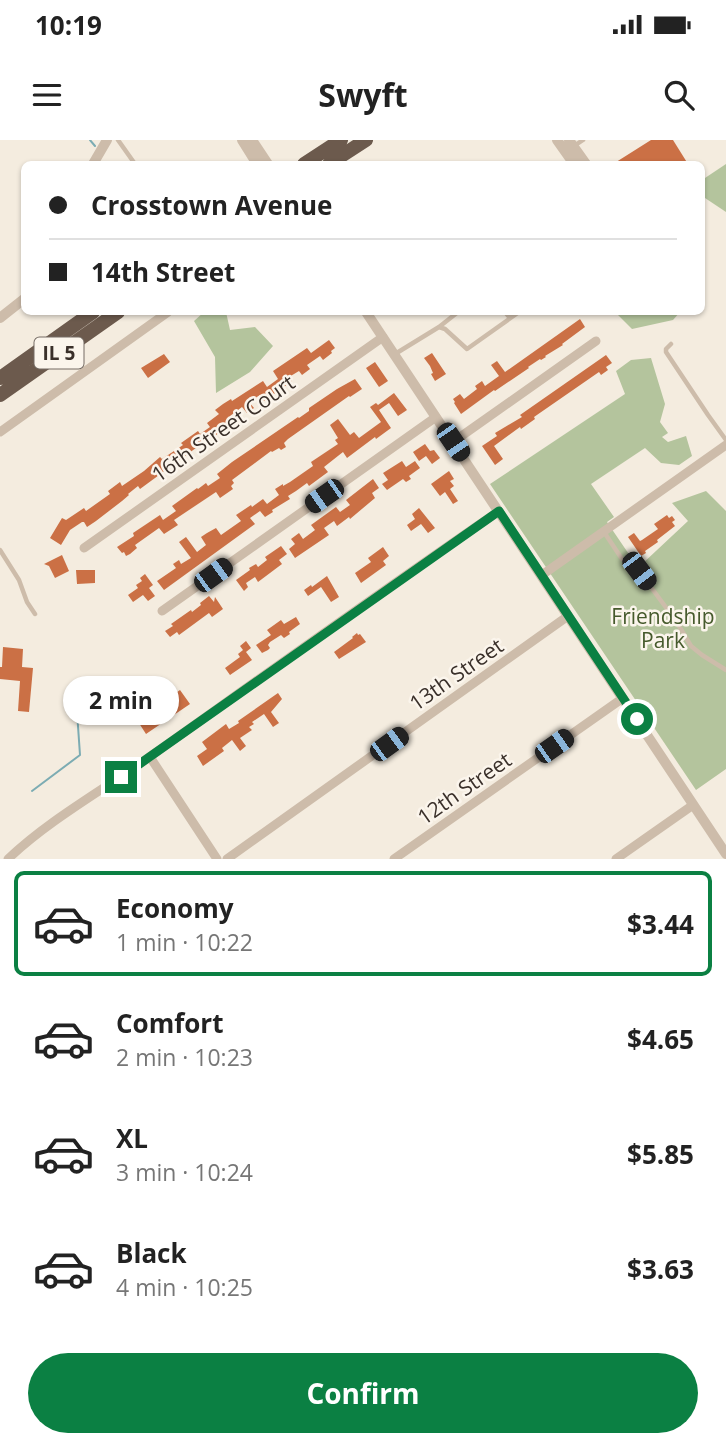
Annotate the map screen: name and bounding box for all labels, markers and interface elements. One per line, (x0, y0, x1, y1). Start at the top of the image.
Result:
text: 10:19 (35, 7, 102, 43)
text: Swyft (318, 73, 408, 116)
icon: menu (28, 76, 66, 114)
icon: search (660, 76, 698, 114)
text: Crosstown Avenue (91, 187, 332, 223)
text: 14th Street (91, 254, 235, 290)
road number: IL 5 (34, 337, 84, 368)
street label: 16th Street Court (146, 368, 300, 488)
car (433, 419, 474, 465)
car (301, 475, 348, 517)
car (618, 548, 661, 594)
car (190, 554, 237, 596)
park label: Friendship Park (611, 602, 715, 654)
street label: 13th Street (404, 631, 508, 717)
callout: 2 min (63, 676, 179, 724)
text: 2 min (89, 684, 153, 716)
route start (621, 703, 653, 735)
car (366, 723, 413, 765)
car (531, 725, 578, 767)
street label: 12th Street (412, 745, 516, 831)
route end (105, 761, 137, 793)
text: Economy (116, 890, 234, 926)
icon: car (32, 892, 95, 955)
text: $3.44 (627, 906, 694, 942)
text: 1 min · 10:22 (116, 926, 253, 958)
text: Comfort (116, 1005, 223, 1041)
icon: car (32, 1007, 95, 1070)
text: $4.65 (627, 1021, 694, 1057)
text: 2 min · 10:23 (116, 1041, 253, 1073)
text: XL (116, 1120, 148, 1156)
icon: car (32, 1122, 95, 1185)
text: $5.85 (627, 1136, 694, 1172)
text: 3 min · 10:24 (116, 1156, 253, 1188)
text: Black (116, 1235, 187, 1271)
icon: car (32, 1237, 95, 1300)
text: $3.63 (627, 1251, 694, 1287)
text: 4 min · 10:25 (116, 1271, 253, 1303)
button: Confirm (28, 1353, 698, 1433)

